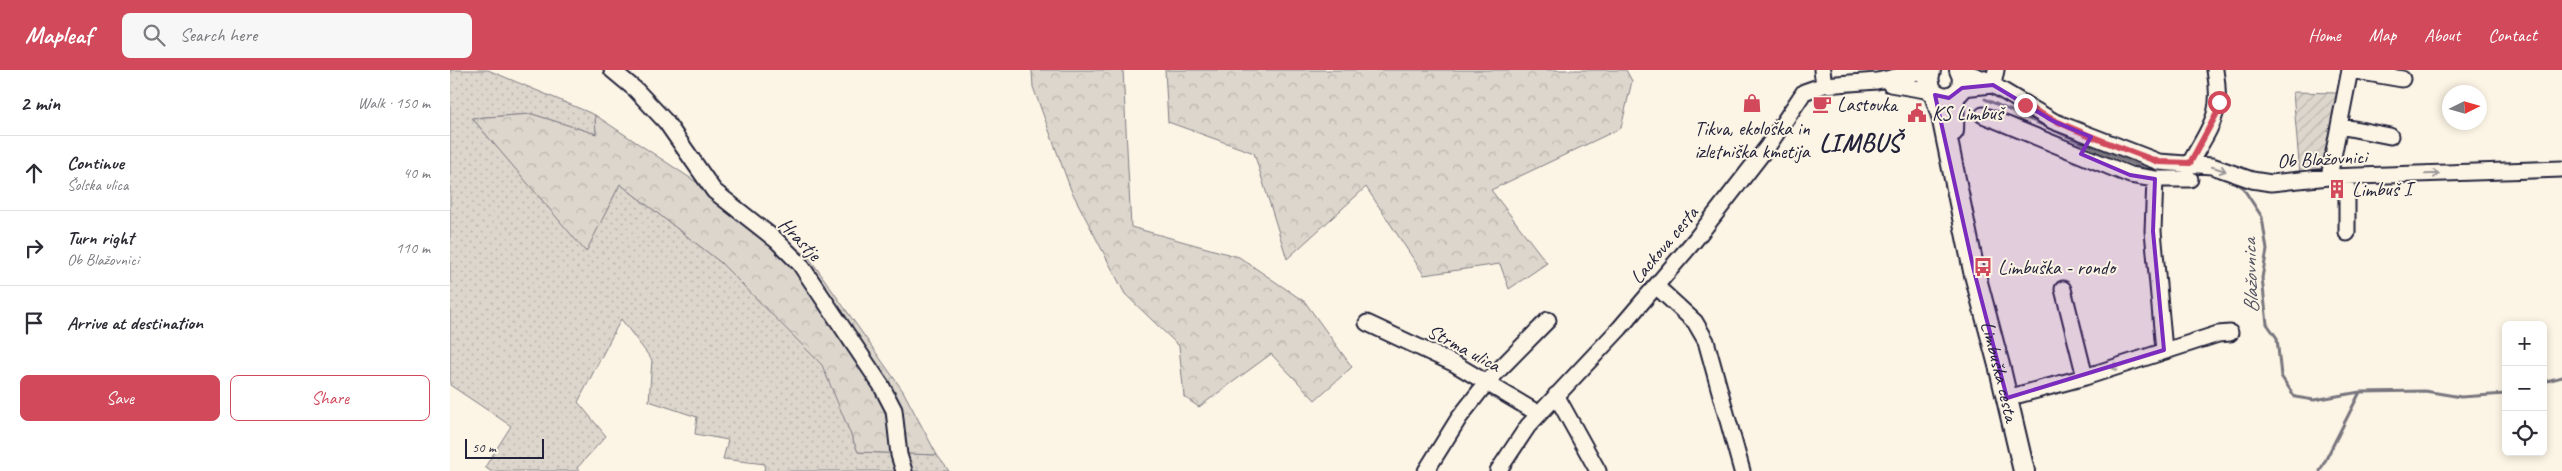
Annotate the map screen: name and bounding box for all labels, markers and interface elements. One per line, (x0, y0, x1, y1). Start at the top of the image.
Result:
search box (122, 13, 472, 58)
text: Mapleaf (25, 20, 92, 50)
icon: search (140, 21, 168, 49)
text: Search here (180, 23, 257, 47)
text: Home (2308, 24, 2341, 46)
text: Map (2369, 24, 2396, 46)
text: About (2424, 24, 2460, 46)
text: Contact (2488, 24, 2537, 46)
north arrow (2442, 85, 2487, 130)
text: 2 min (20, 90, 60, 116)
route start (2208, 91, 2231, 114)
shop icon: Tikva, ekološka in izletniška kmetija (1741, 92, 1763, 114)
place label: Lastovka (1837, 92, 1899, 117)
text: Walk · 150 m (358, 93, 430, 113)
cafe icon: Lastovka (1811, 93, 1833, 115)
route end (2014, 94, 2037, 117)
place label: KS Limbuš (1932, 101, 2006, 126)
public building icon: KS Limbuš (1906, 102, 1928, 124)
place label: Tikva, ekološka in izletniška kmetija (1694, 116, 1811, 164)
district label: LIMBUŠ (1819, 127, 1906, 159)
street label: Ob Blažovnici (2276, 144, 2370, 174)
text: Continue (67, 151, 124, 175)
icon: ahead (20, 159, 48, 187)
text: 40 m (403, 163, 430, 183)
one-way arrow (2211, 164, 2227, 174)
one-way arrow (2424, 169, 2440, 179)
text: Šolska ulica (67, 175, 128, 195)
place label: Limbuš I (2352, 177, 2416, 202)
building icon: Limbuš I (2326, 178, 2348, 200)
street label: Lackova cesta (1624, 200, 1705, 289)
street label: Hrastje (773, 212, 828, 267)
text: Turn right (67, 226, 134, 250)
icon: right (20, 234, 48, 262)
water label: Blažovnica (2236, 236, 2264, 314)
text: 110 m (396, 238, 430, 258)
text: Ob Blažovnici (67, 250, 139, 270)
place label: Limbuška - rondo (1998, 255, 2117, 280)
bus stop icon: Limbuška - rondo (1972, 256, 1994, 278)
icon: arrive (20, 309, 48, 337)
text: Arrive at destination (67, 311, 203, 335)
street label: Strma ulica (1423, 318, 1506, 378)
street label: Limbuška cesta (1975, 318, 2025, 426)
map controls (2502, 321, 2547, 456)
button: + (2502, 321, 2547, 366)
one-way arrow (2110, 362, 2126, 371)
button: − (2502, 366, 2547, 411)
button: Save (20, 375, 220, 421)
button: Share (230, 375, 430, 421)
button: locate (2502, 411, 2547, 456)
scale bar (465, 436, 544, 459)
text: 50 m (472, 439, 496, 456)

